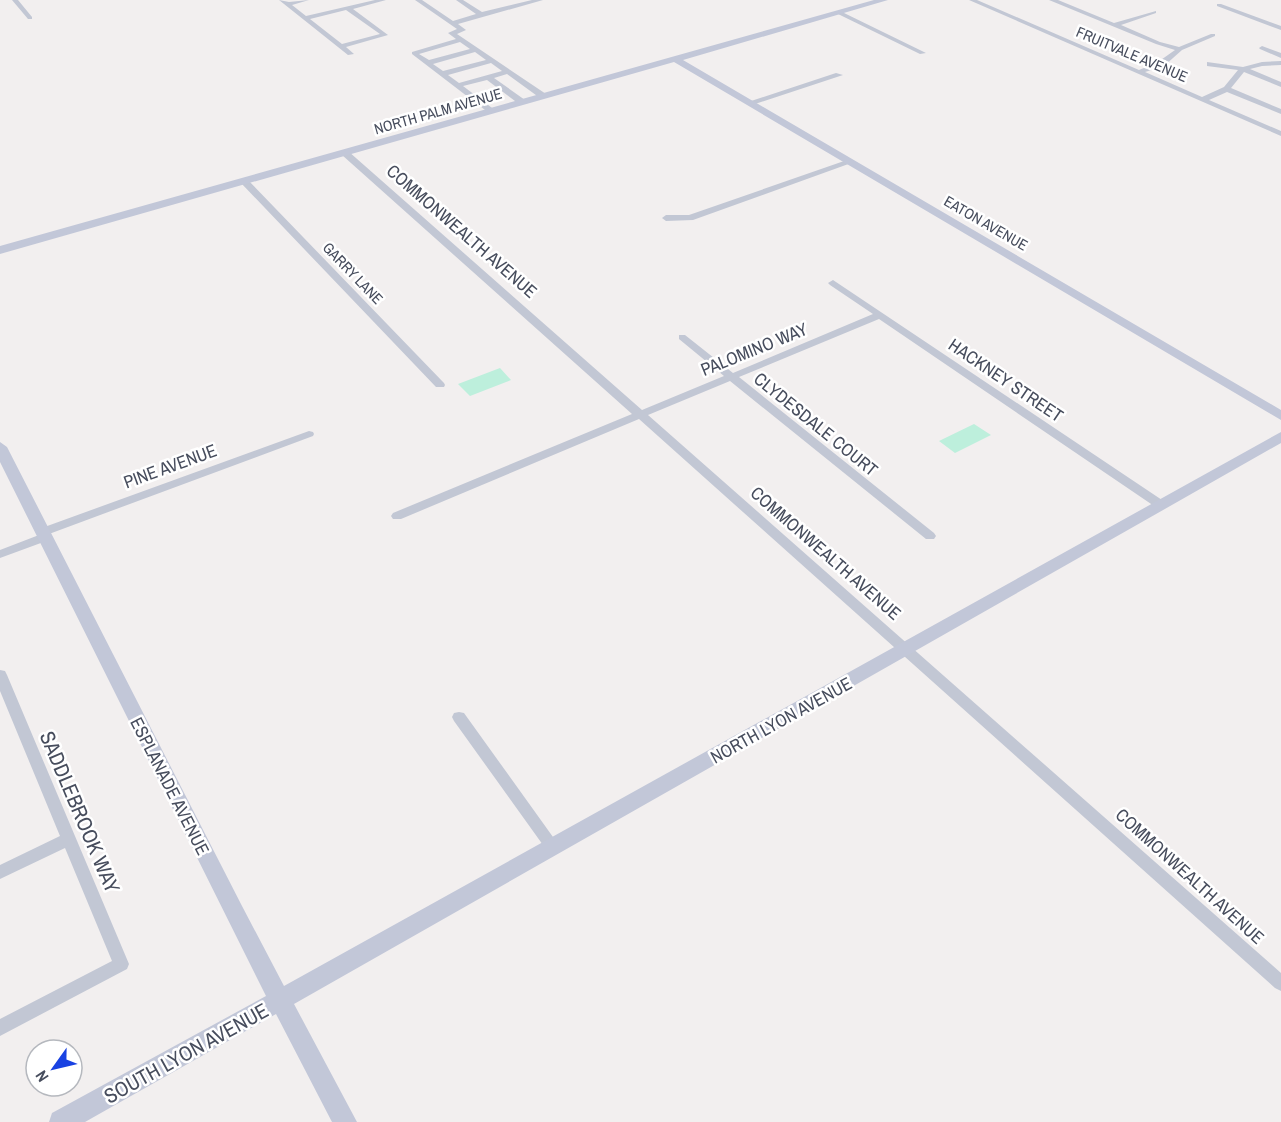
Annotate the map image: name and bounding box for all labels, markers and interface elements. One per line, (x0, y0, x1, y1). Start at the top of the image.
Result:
street label: FRUITVALE AVENUE (1073, 21, 1191, 87)
street label: NORTH PALM AVENUE (372, 83, 504, 139)
street label: COMMONWEALTH AVENUE (381, 159, 543, 303)
street label: EATON AVENUE (940, 190, 1032, 256)
street label: GARRY LANE (318, 237, 388, 309)
street label: PALOMINO WAY (697, 316, 811, 382)
street label: HACKNEY STREET (944, 332, 1068, 428)
street label: CLYDESDALE COURT (749, 366, 883, 482)
street label: PINE AVENUE (120, 438, 220, 494)
street label: COMMONWEALTH AVENUE (745, 481, 907, 625)
street label: NORTH LYON AVENUE (706, 671, 856, 769)
street label: ESPLANADE AVENUE (124, 713, 216, 859)
street label: SADDLEBROOK WAY (33, 727, 127, 898)
street label: COMMONWEALTH AVENUE (1110, 802, 1270, 950)
street label: SOUTH LYON AVENUE (98, 996, 274, 1110)
north arrow (24, 1038, 84, 1098)
text: N (30, 1066, 53, 1086)

